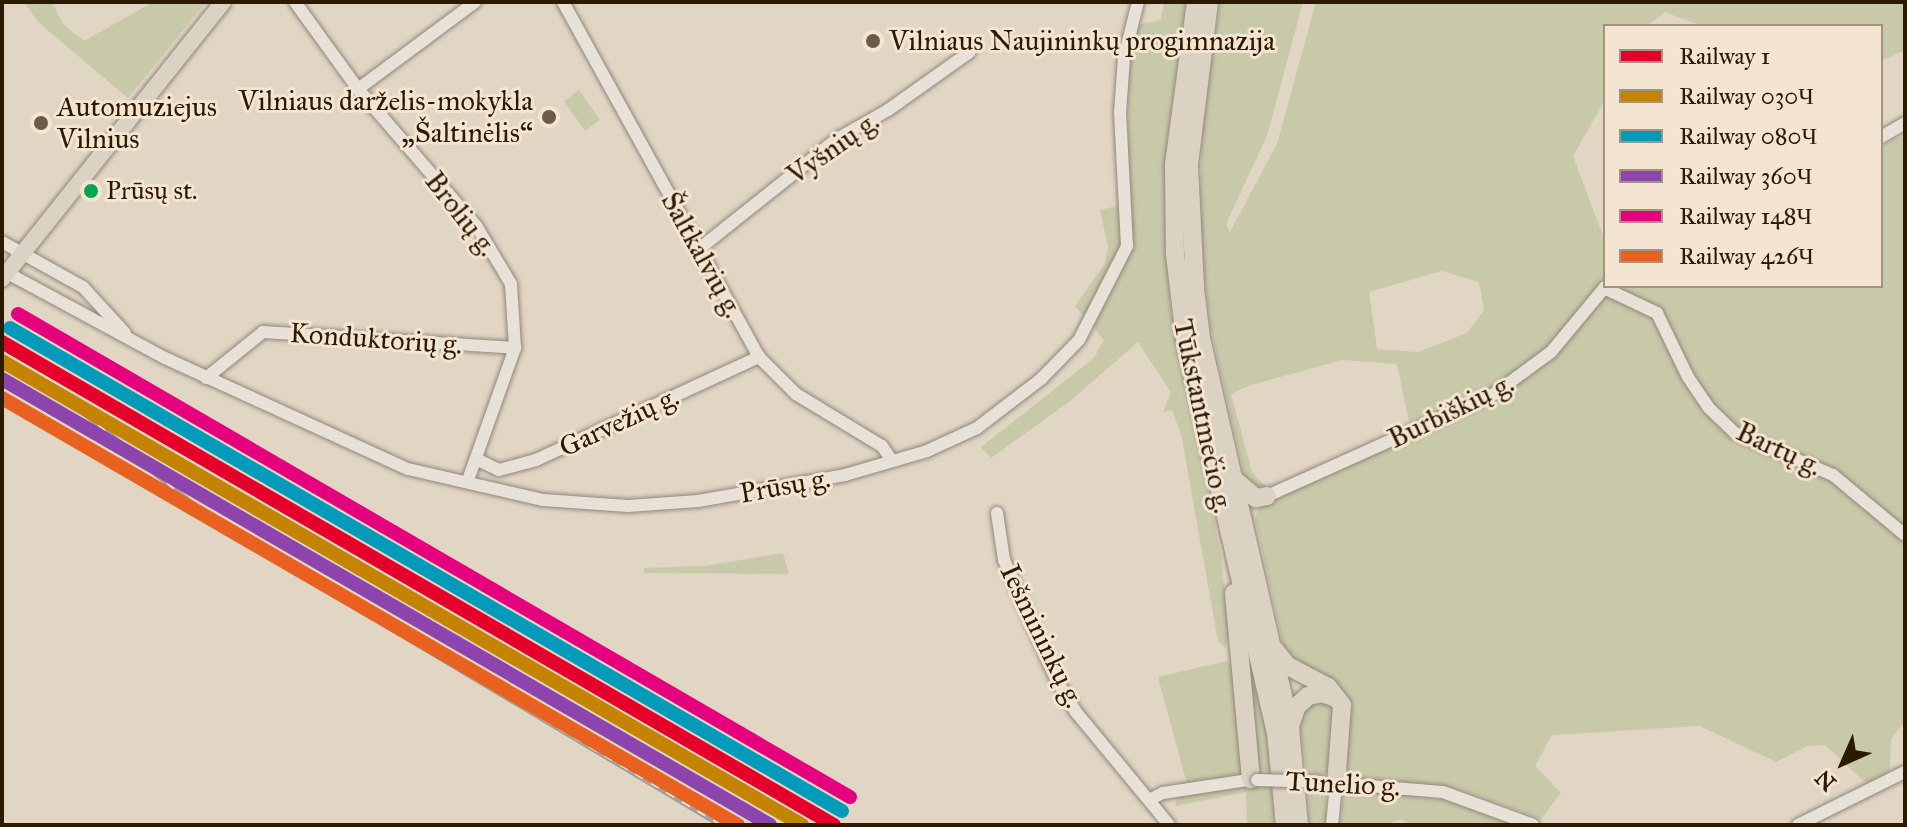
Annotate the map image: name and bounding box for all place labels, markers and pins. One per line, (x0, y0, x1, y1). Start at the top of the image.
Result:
place label: Vilniaus Naujininkų progimnazija (889, 24, 1275, 58)
marker: Vilniaus Naujininkų progimnazija (864, 32, 882, 50)
place label: Vilniaus darželis-mokykla „Šaltinėlis“ (239, 84, 533, 150)
place label: Automuziejus Vilnius (57, 90, 217, 156)
marker: Vilniaus darželis-mokykla „Šaltinėlis“ (540, 108, 558, 126)
marker: Automuziejus Vilnius (32, 114, 50, 132)
place label: Prūsų st. (106, 175, 198, 207)
marker: Prūsų st. (83, 183, 99, 199)

